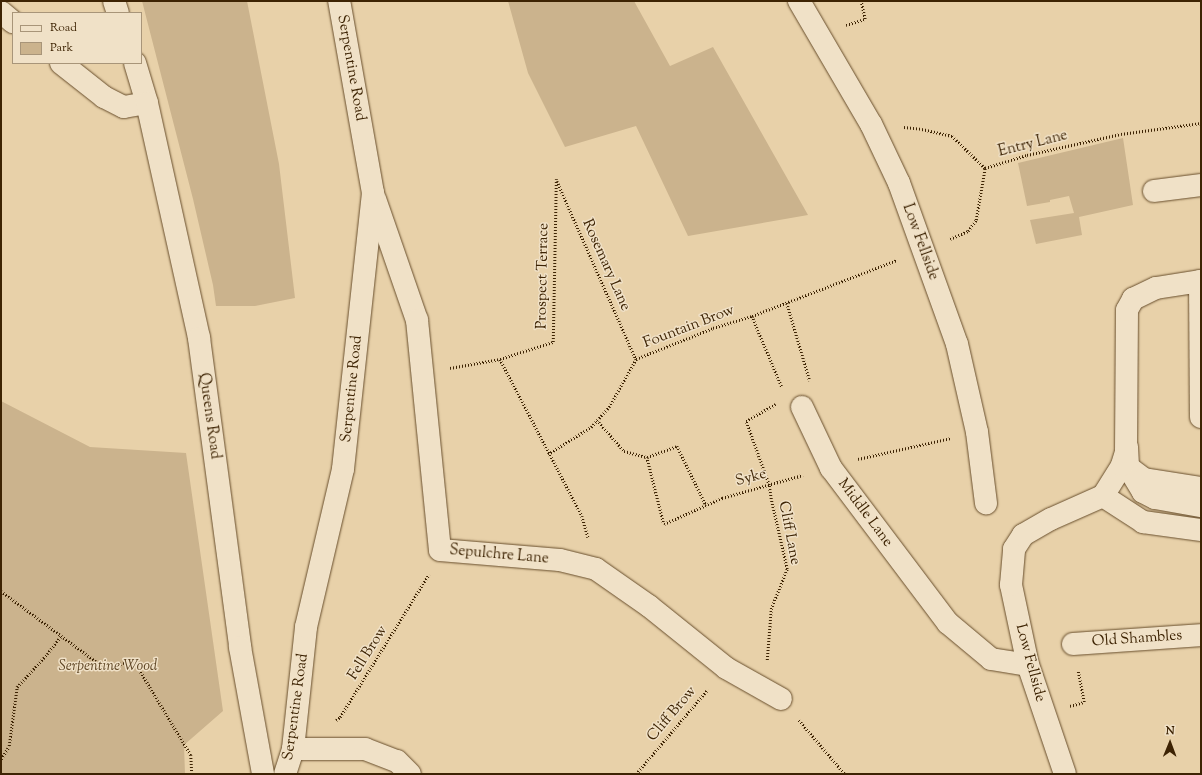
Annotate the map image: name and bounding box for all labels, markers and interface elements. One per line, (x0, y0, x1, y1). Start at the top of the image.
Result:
legend (12, 12, 142, 64)
street label: Serpentine Road (333, 13, 369, 123)
text: Road (50, 19, 77, 37)
text: Park (50, 39, 73, 57)
street label: Entry Lane (996, 127, 1070, 161)
street label: Low Fellside (898, 201, 942, 283)
street label: Rosemary Lane (578, 216, 634, 314)
street label: Prospect Terrace (533, 223, 553, 329)
street label: Fountain Brow (641, 301, 737, 353)
street label: Serpentine Road (337, 335, 367, 443)
street label: Queens Road (194, 372, 224, 460)
street label: Syke (734, 465, 768, 491)
street label: Middle Lane (834, 475, 896, 551)
street label: Cliff Lane (774, 500, 804, 566)
street label: Sepulchre Lane (449, 542, 549, 568)
street label: Low Fellside (1011, 622, 1049, 704)
street label: Fell Brow (344, 623, 392, 683)
street label: Old Shambles (1091, 627, 1183, 651)
street label: Serpentine Road (280, 652, 312, 762)
park label: Serpentine Wood (59, 658, 157, 676)
street label: Cliff Brow (644, 683, 700, 745)
north arrow (1150, 723, 1190, 763)
text: N (1166, 723, 1175, 739)

